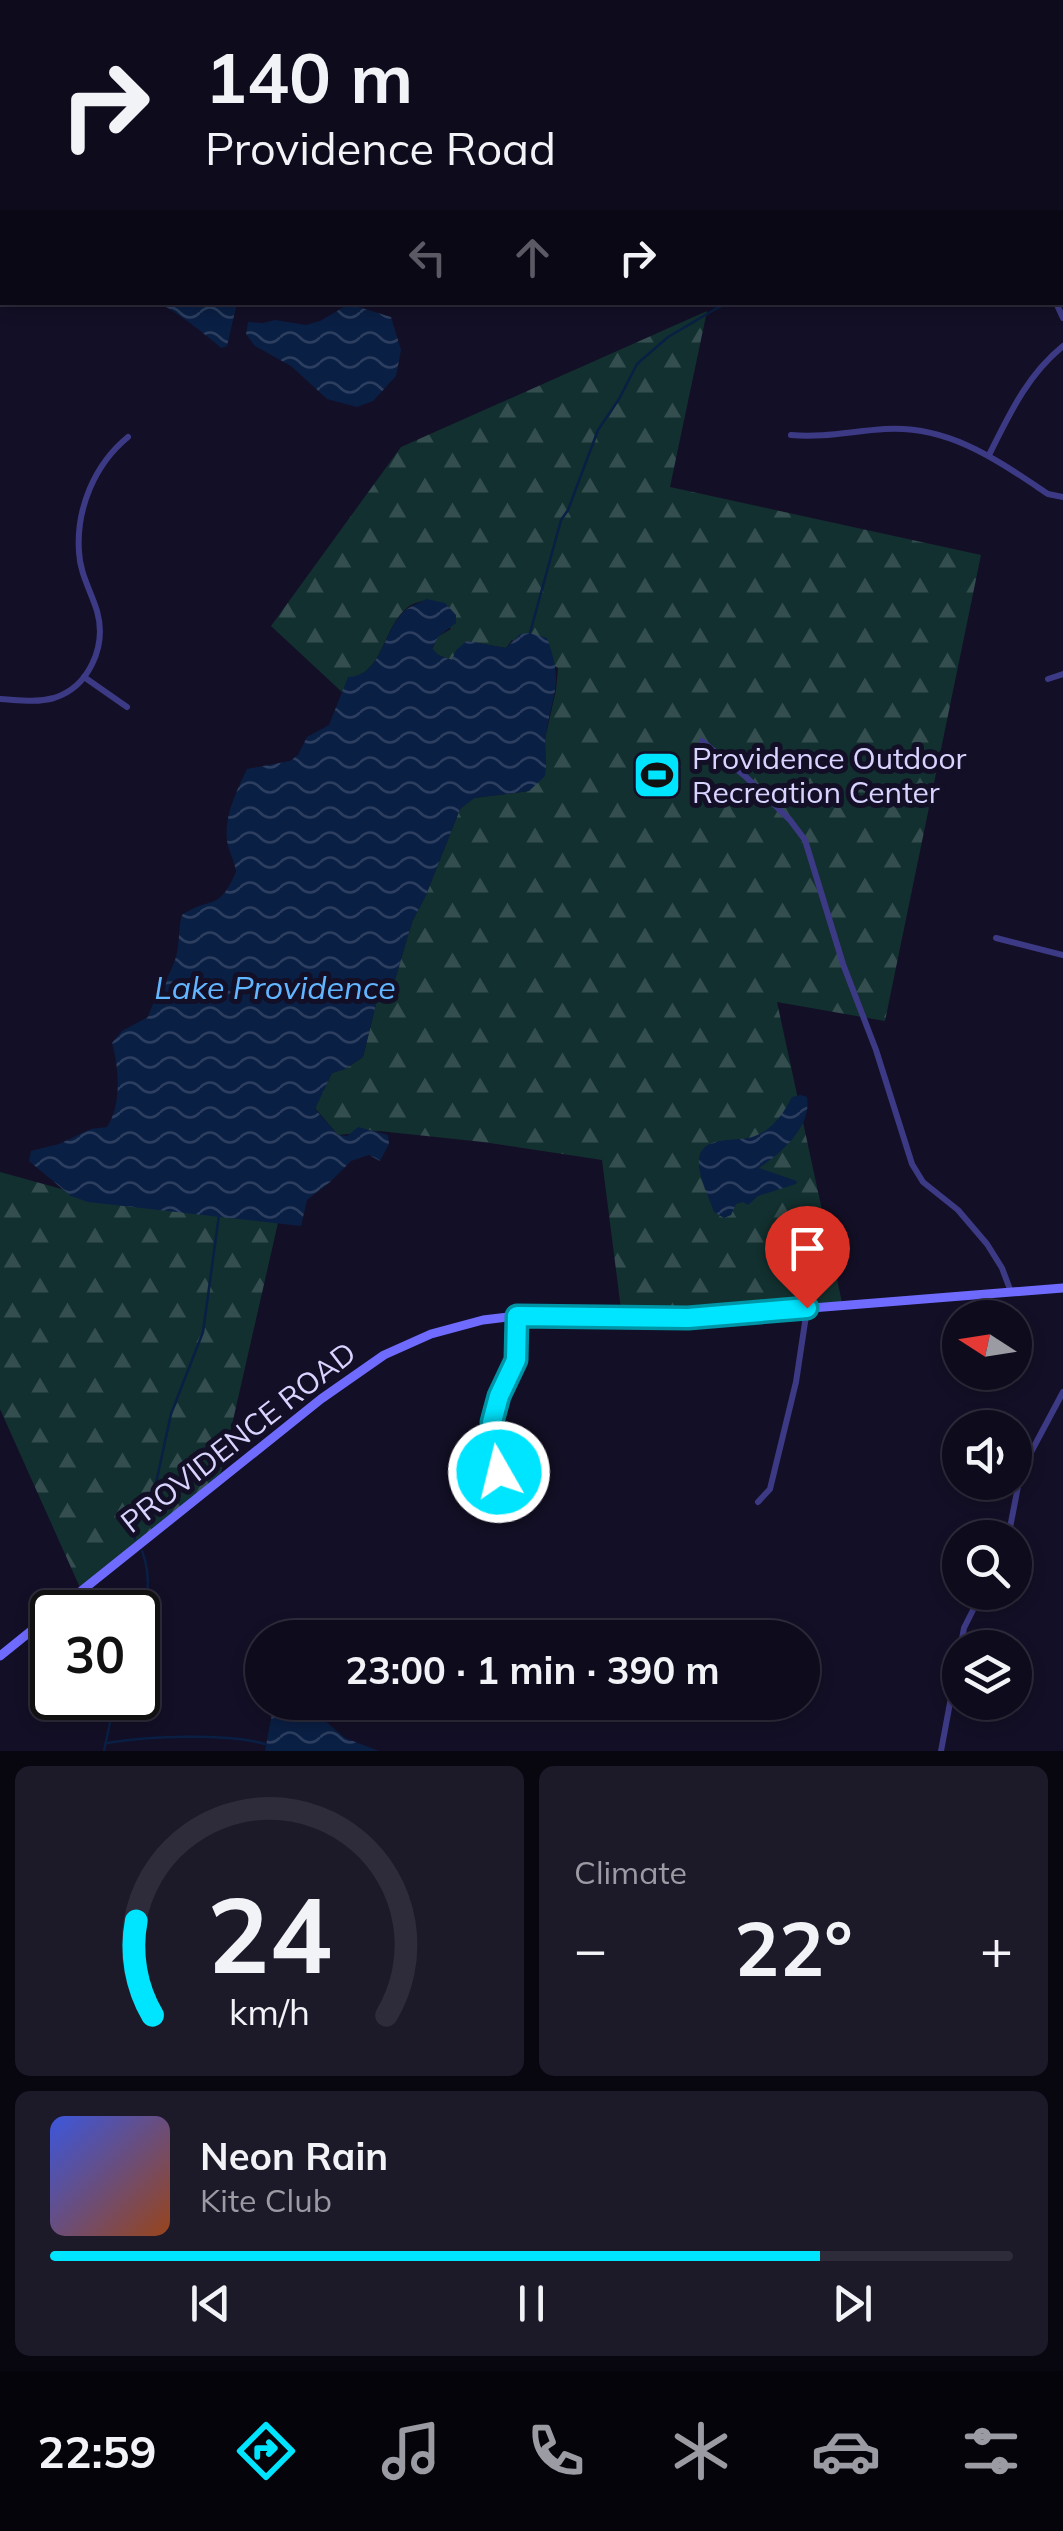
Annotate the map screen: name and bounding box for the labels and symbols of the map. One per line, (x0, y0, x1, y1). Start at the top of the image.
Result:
place label: Providence Outdoor Recreation Center (692, 739, 967, 811)
sports icon: Providence Outdoor Recreation Center (631, 749, 683, 801)
water label: Lake Providence (154, 967, 396, 1007)
pin (765, 1206, 850, 1309)
north arrow (942, 1300, 1032, 1390)
street label: PROVIDENCE ROAD (113, 1333, 363, 1541)
position arrow (447, 1420, 551, 1524)
speed limit sign: 30 (30, 1590, 160, 1720)

